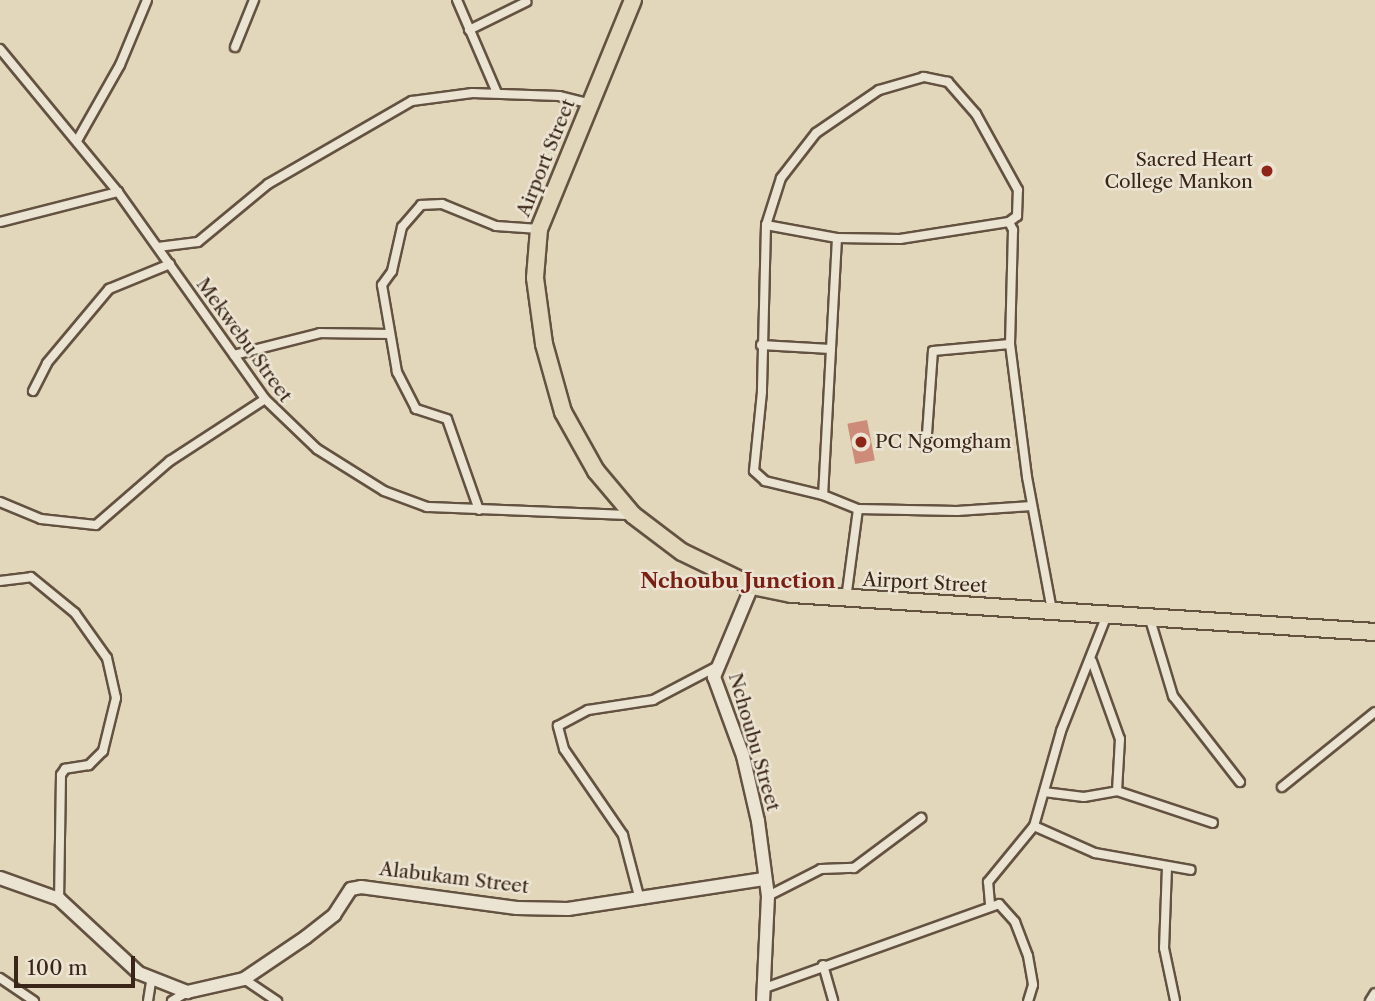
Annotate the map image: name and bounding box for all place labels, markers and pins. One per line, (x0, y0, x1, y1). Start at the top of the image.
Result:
place label: Sacred Heart College Mankon (1104, 149, 1253, 193)
marker: Sacred Heart College Mankon (1259, 163, 1275, 179)
place label: PC Ngomgham (875, 431, 1011, 453)
marker: PC Ngomgham (853, 434, 869, 450)

